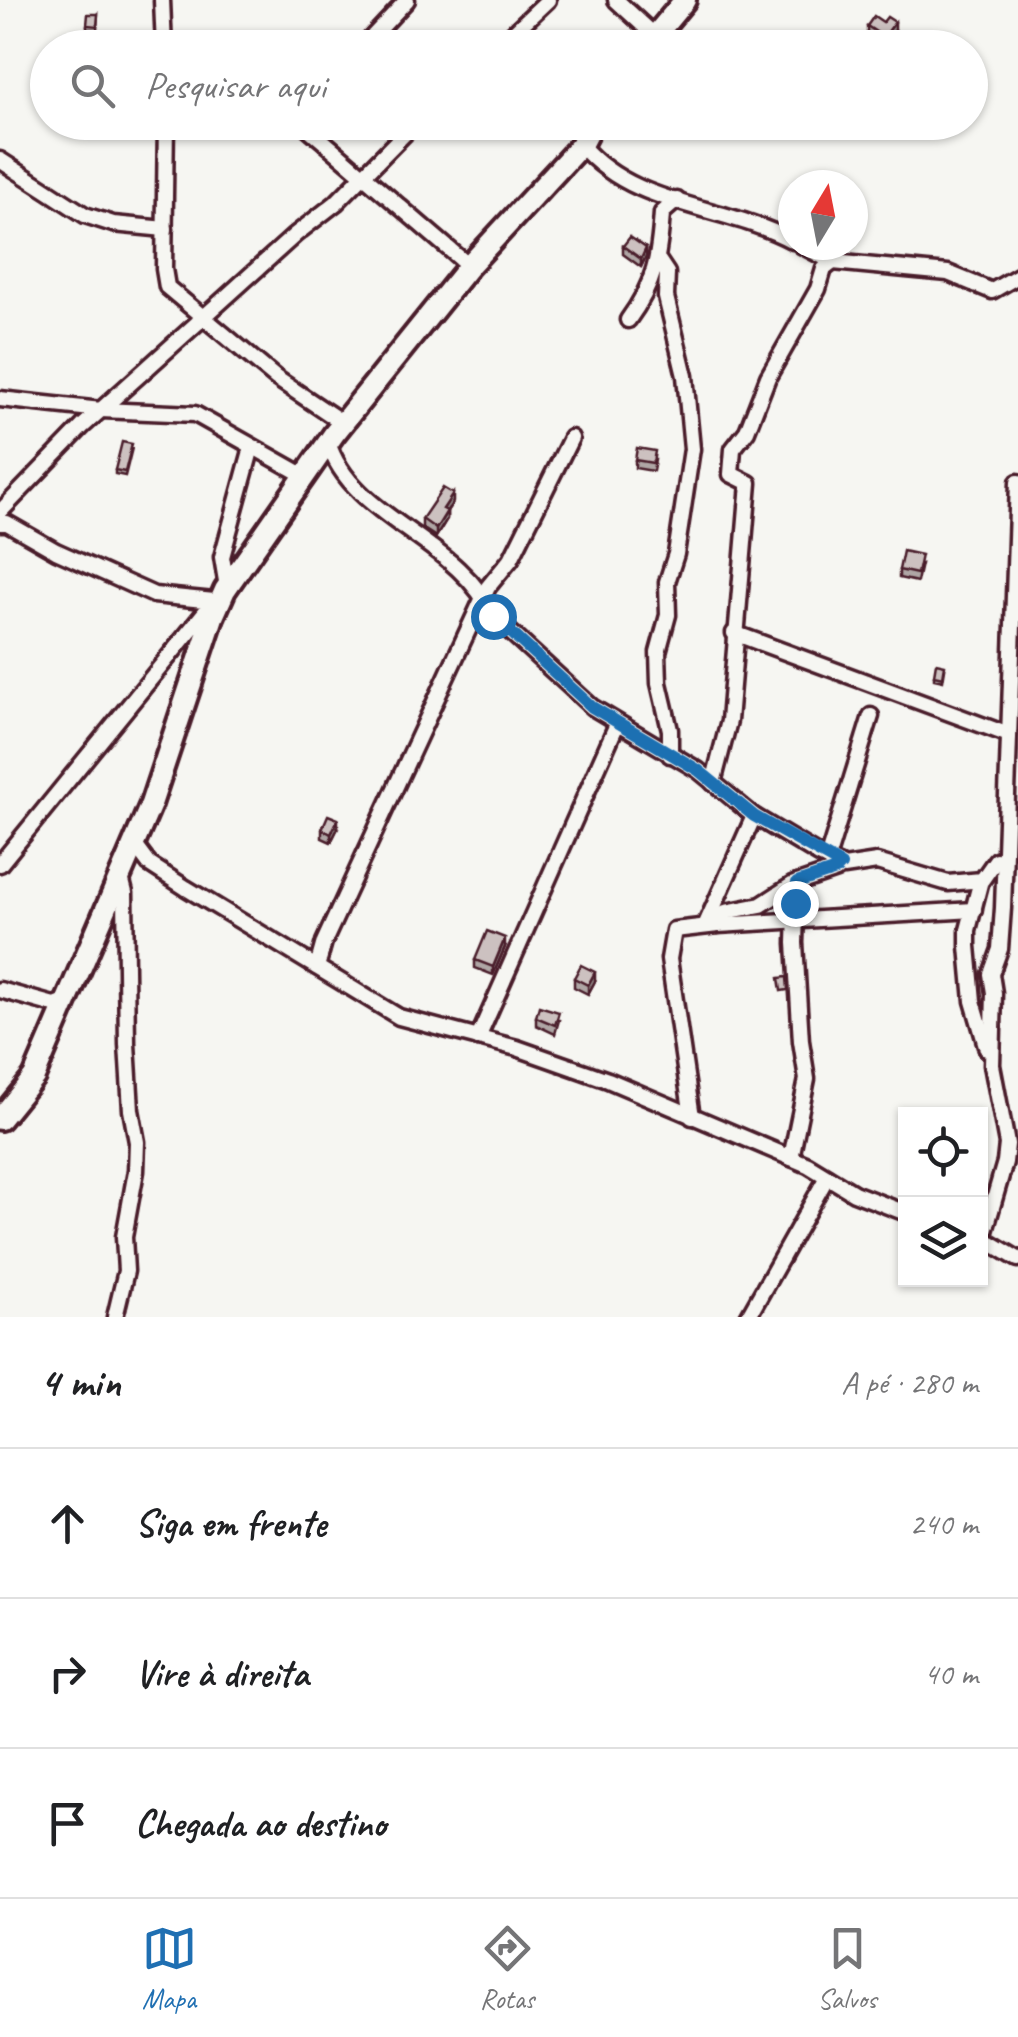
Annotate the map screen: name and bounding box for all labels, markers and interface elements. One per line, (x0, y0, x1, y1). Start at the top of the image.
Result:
search box (30, 30, 988, 140)
icon: search (65, 58, 120, 113)
text: Pesquisar aqui (145, 62, 326, 109)
north arrow (778, 170, 868, 260)
route start (471, 594, 517, 640)
route end (773, 881, 819, 927)
map controls (898, 1107, 988, 1287)
button: locate (898, 1107, 988, 1197)
button: layers (898, 1197, 988, 1287)
text: 4 min (40, 1356, 120, 1409)
text: A pé · 280 m (841, 1362, 978, 1403)
icon: ahead (40, 1496, 95, 1551)
text: Siga em frente (135, 1500, 326, 1547)
text: 240 m (909, 1503, 978, 1544)
icon: right (40, 1646, 95, 1701)
text: Vire à direita (135, 1650, 309, 1697)
text: 40 m (924, 1653, 978, 1694)
icon: arrive (40, 1796, 95, 1851)
text: Chegada ao destino (135, 1800, 386, 1847)
tab: Mapa (142, 1921, 197, 2016)
tab: Rotas (480, 1921, 535, 2016)
tab: Salvos (818, 1921, 877, 2016)

